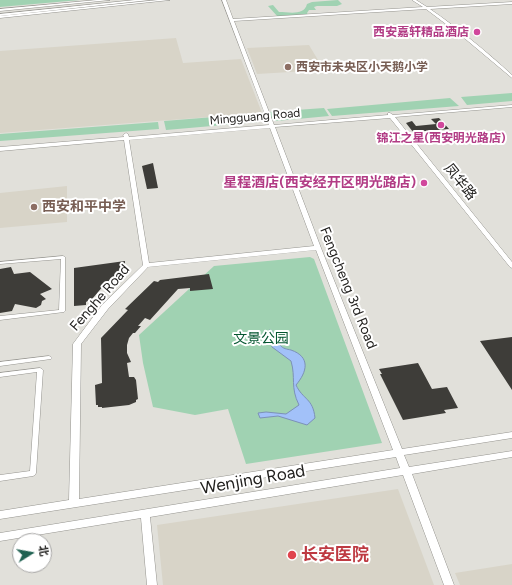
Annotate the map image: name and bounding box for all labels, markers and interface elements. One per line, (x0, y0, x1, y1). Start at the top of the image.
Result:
place label: 西安嘉轩精品酒店 (373, 25, 469, 39)
marker: 西安嘉轩精品酒店 (472, 27, 482, 37)
place label: 西安市未央区小天鹅小学 (296, 60, 428, 74)
marker: 西安市未央区小天鹅小学 (283, 62, 293, 72)
street label: Mingguang Road (209, 106, 301, 128)
marker: 锦江之星(西安明光路店) (436, 120, 446, 130)
place label: 锦江之星(西安明光路店) (376, 131, 506, 145)
street label: 凤华路 (440, 160, 480, 204)
place label: 星程酒店(西安经开区明光路店) (223, 175, 416, 191)
marker: 星程酒店(西安经开区明光路店) (419, 178, 429, 188)
place label: 西安和平中学 (42, 199, 126, 215)
marker: 西安和平中学 (29, 202, 39, 212)
street label: Fengcheng 3rd Road (316, 225, 380, 351)
street label: Fenghe Road (67, 261, 133, 335)
park label: 文景公园 (233, 331, 289, 347)
street label: Wenjing Road (199, 461, 307, 499)
north arrow (12, 533, 52, 573)
text: 北 (36, 544, 51, 557)
place label: 长安医院 (301, 545, 369, 565)
marker: 长安医院 (286, 549, 298, 561)

